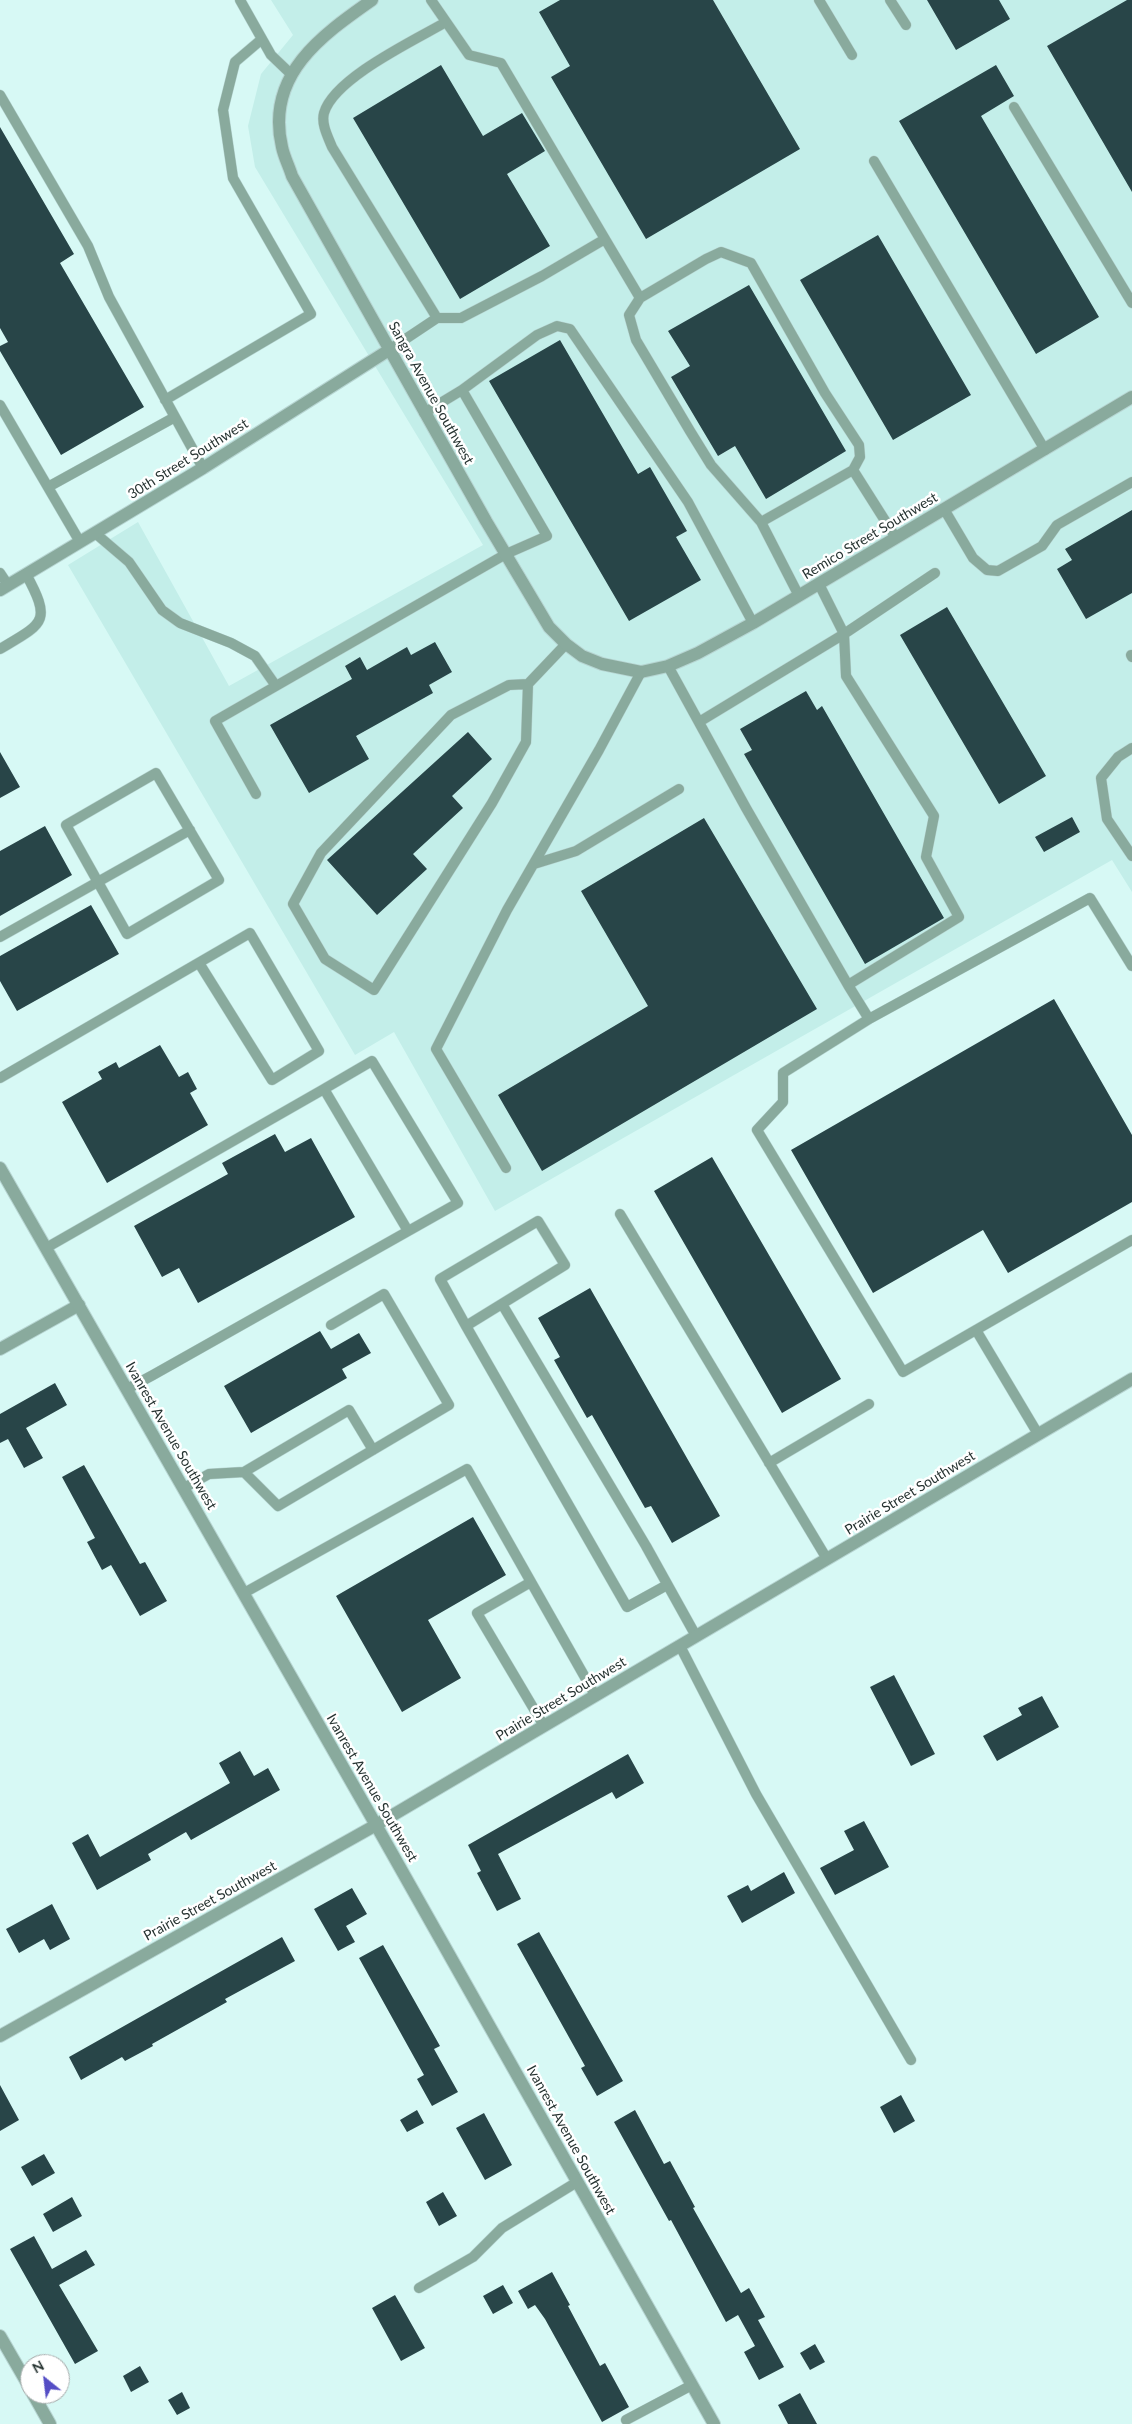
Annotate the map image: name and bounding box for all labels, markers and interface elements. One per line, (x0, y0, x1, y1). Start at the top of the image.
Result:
street label: Sangra Avenue Southwest (385, 319, 477, 467)
street label: 30th Street Southwest (125, 415, 251, 503)
street label: Remico Street Southwest (799, 489, 941, 583)
street label: Ivanrest Avenue Southwest (122, 1359, 220, 1513)
street label: Prairie Street Southwest (842, 1447, 978, 1539)
street label: Prairie Street Southwest (493, 1653, 629, 1745)
street label: Ivanrest Avenue Southwest (323, 1711, 421, 1865)
street label: Prairie Street Southwest (141, 1858, 279, 1944)
street label: Ivanrest Avenue Southwest (523, 2063, 619, 2217)
north arrow (20, 2354, 70, 2404)
text: N (29, 2356, 47, 2376)

